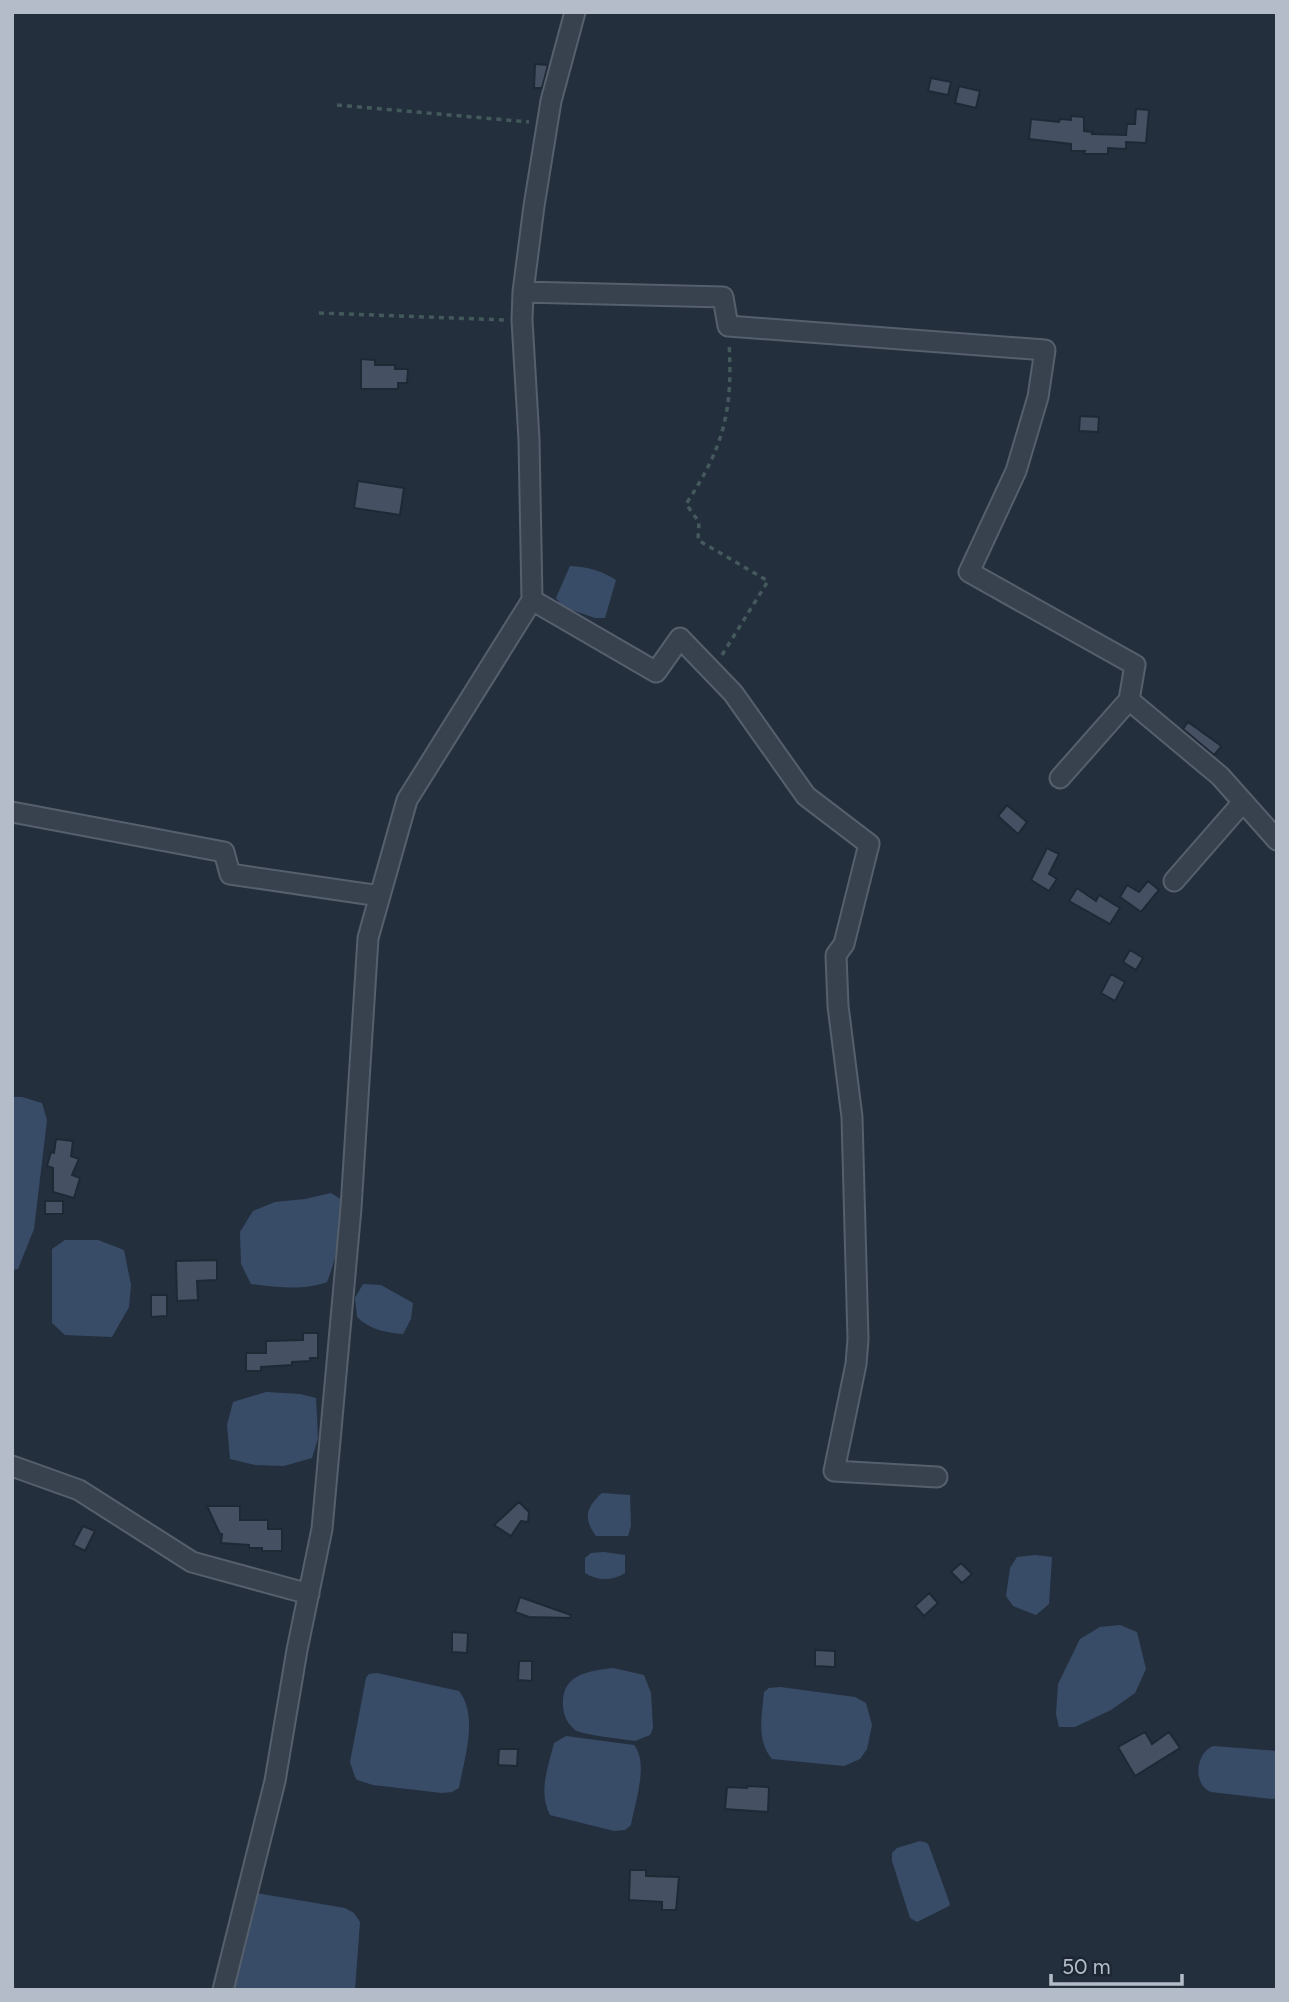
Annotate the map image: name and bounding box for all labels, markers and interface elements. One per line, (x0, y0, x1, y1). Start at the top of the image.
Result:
scale bar (1051, 1942, 1182, 1986)
text: 50 m (1062, 1954, 1111, 1979)

